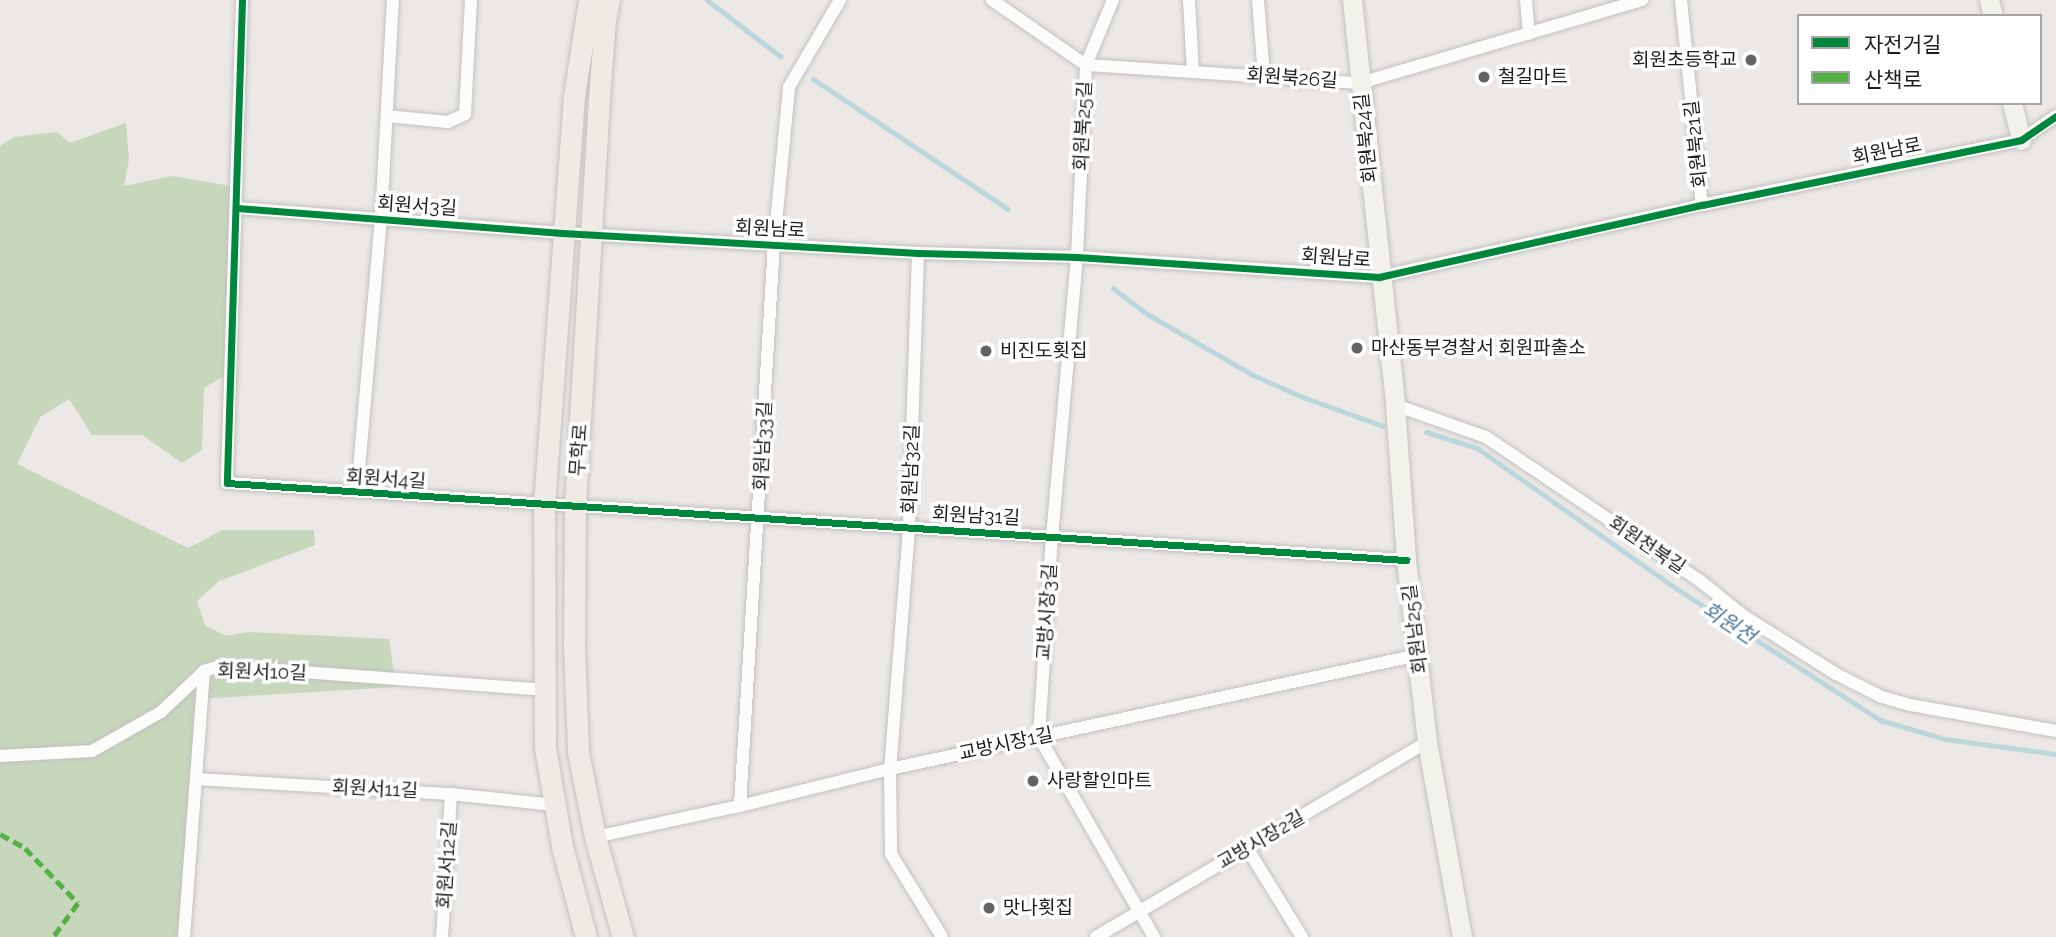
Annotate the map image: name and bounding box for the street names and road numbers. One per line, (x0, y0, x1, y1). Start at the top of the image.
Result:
street label: 회원북26길 (1246, 63, 1338, 93)
street label: 회원북25길 (1069, 80, 1097, 172)
street label: 회원북24길 (1350, 92, 1382, 184)
street label: 회원북21길 (1680, 99, 1712, 189)
street label: 회원남로 (1851, 133, 1923, 169)
street label: 회원서3길 (376, 192, 458, 220)
street label: 회원남로 (734, 216, 806, 242)
street label: 회원남로 (1300, 244, 1372, 272)
street label: 회원남33길 (749, 400, 777, 492)
street label: 무학로 (566, 423, 592, 477)
street label: 회원남32길 (898, 424, 924, 514)
street label: 회원서4길 (345, 465, 427, 493)
street label: 회원남31길 (931, 502, 1021, 530)
street label: 회원천북길 (1604, 511, 1690, 579)
street label: 교방시장3길 (1032, 563, 1062, 661)
street label: 회원남25길 (1398, 583, 1432, 675)
street label: 회원서10길 (217, 659, 307, 685)
street label: 교방시장1길 (957, 723, 1055, 765)
street label: 회원서11길 (331, 775, 419, 803)
street label: 교방시장2길 (1213, 806, 1309, 874)
street label: 회원서12길 (433, 820, 461, 910)

